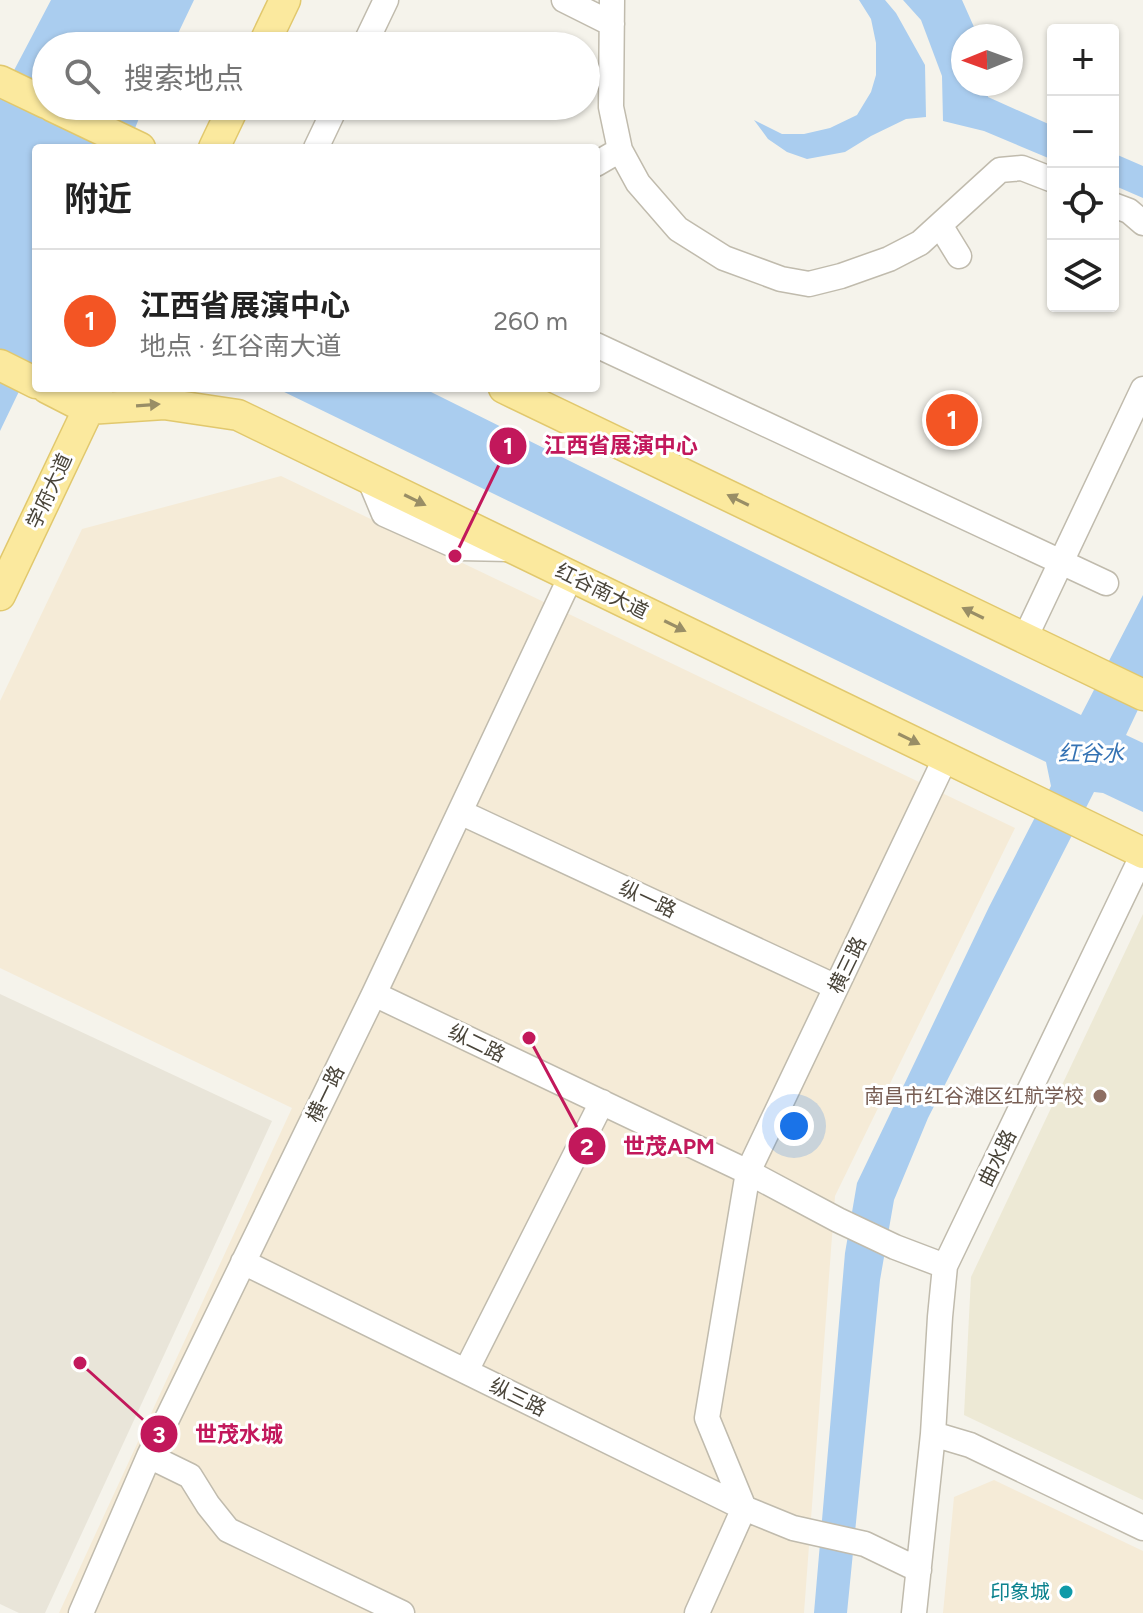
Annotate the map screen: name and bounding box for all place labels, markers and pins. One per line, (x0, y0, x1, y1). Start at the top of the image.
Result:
pin: 1 (926, 390, 978, 450)
callout: 江西省展演中心 (488, 423, 714, 469)
place label: 南昌市红谷滩区红航学校 (864, 1084, 1084, 1108)
marker: 南昌市红谷滩区红航学校 (1091, 1087, 1109, 1105)
callout: 世茂APM (567, 1123, 731, 1169)
callout: 世茂水城 (139, 1411, 299, 1457)
place label: 印象城 (990, 1580, 1050, 1604)
marker: 印象城 (1057, 1583, 1075, 1601)

